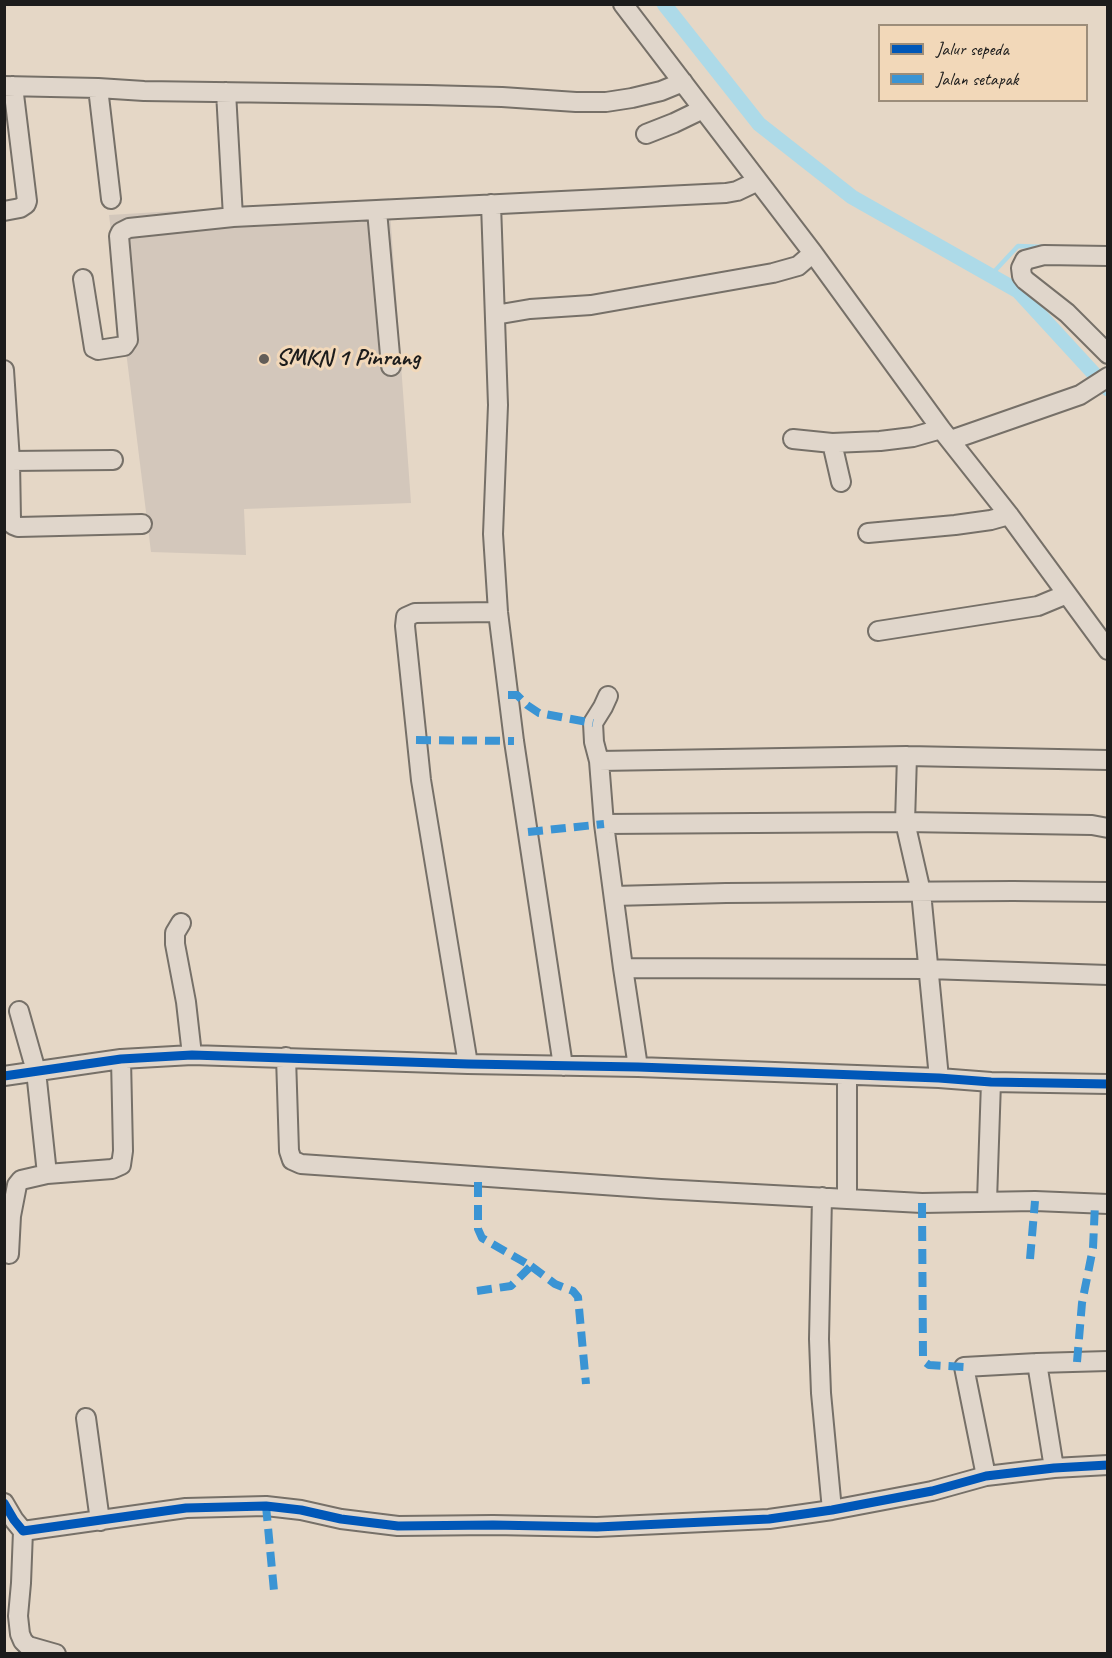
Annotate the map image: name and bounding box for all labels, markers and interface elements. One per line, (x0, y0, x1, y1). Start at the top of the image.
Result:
legend (878, 24, 1088, 102)
text: Jalur sepeda (936, 38, 1009, 60)
text: Jalan setapak (936, 68, 1018, 90)
place label: SMKN 1 Pinrang (276, 345, 420, 373)
marker: SMKN 1 Pinrang (257, 352, 271, 366)

